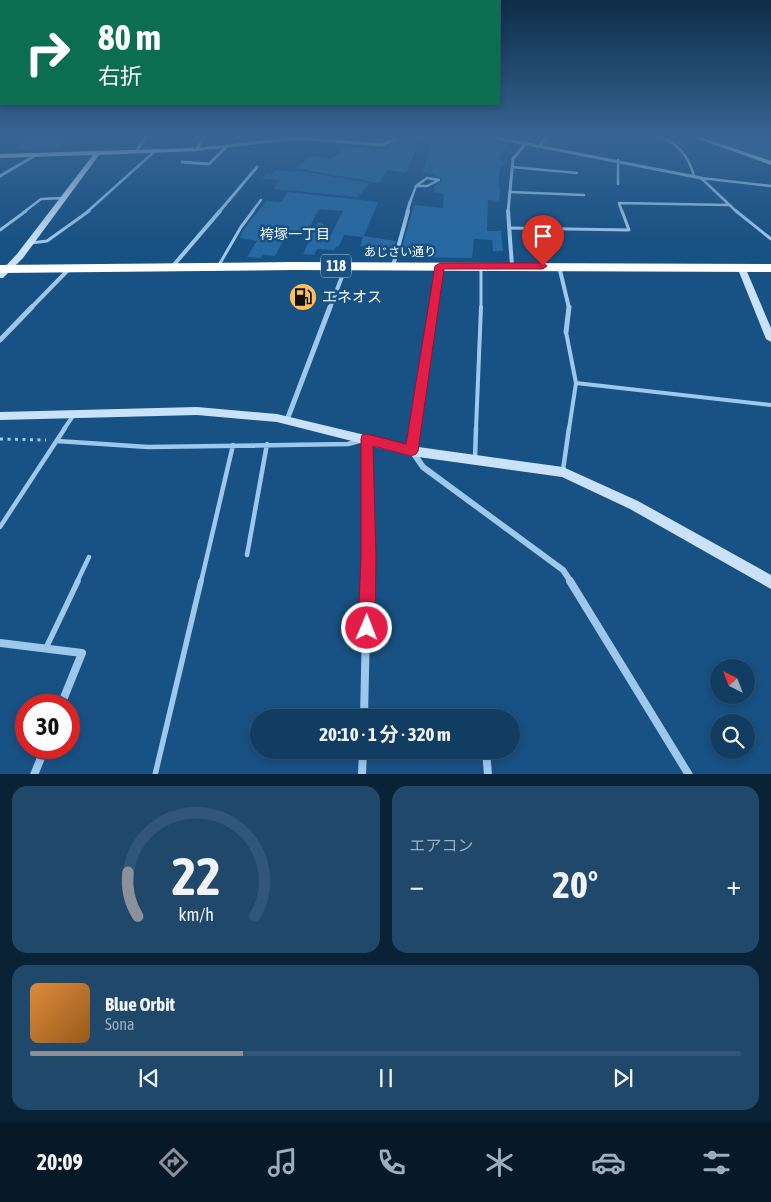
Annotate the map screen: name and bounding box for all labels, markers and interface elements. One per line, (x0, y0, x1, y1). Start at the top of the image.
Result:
text: 80 m (98, 17, 161, 57)
icon: right (15, 20, 80, 85)
text: 右折 (98, 63, 142, 89)
pin (522, 215, 564, 266)
icon: arrive (529, 222, 557, 250)
district label: 袴塚一丁目 (260, 226, 330, 242)
street label: あじさい通り (364, 245, 436, 259)
road number: 118 (321, 255, 351, 278)
fuel station icon: エネオス (288, 282, 318, 312)
place label: エネオス (322, 288, 382, 305)
position arrow (340, 601, 392, 653)
north arrow (710, 659, 755, 704)
map controls (710, 659, 755, 759)
speed limit sign: 30 (15, 694, 80, 759)
button: search (710, 714, 755, 759)
text: 20:10 · 1 分 · 320 m (319, 723, 451, 745)
text: エアコン (410, 836, 474, 854)
text: 22 (171, 846, 220, 906)
text: 20° (552, 863, 598, 906)
text: − (410, 869, 424, 901)
text: + (726, 869, 741, 901)
text: km/h (178, 904, 213, 925)
text: Blue Orbit (105, 993, 175, 1015)
text: Sona (105, 1015, 134, 1033)
icon: previous (135, 1064, 163, 1092)
icon: pause (372, 1064, 400, 1092)
icon: next (609, 1064, 637, 1092)
icon: directions (156, 1145, 191, 1180)
icon: music (265, 1145, 300, 1180)
icon: phone (374, 1145, 409, 1180)
icon: climate (482, 1145, 517, 1180)
icon: car (591, 1145, 626, 1180)
icon: filters (699, 1145, 734, 1180)
text: 20:09 (37, 1149, 83, 1175)

